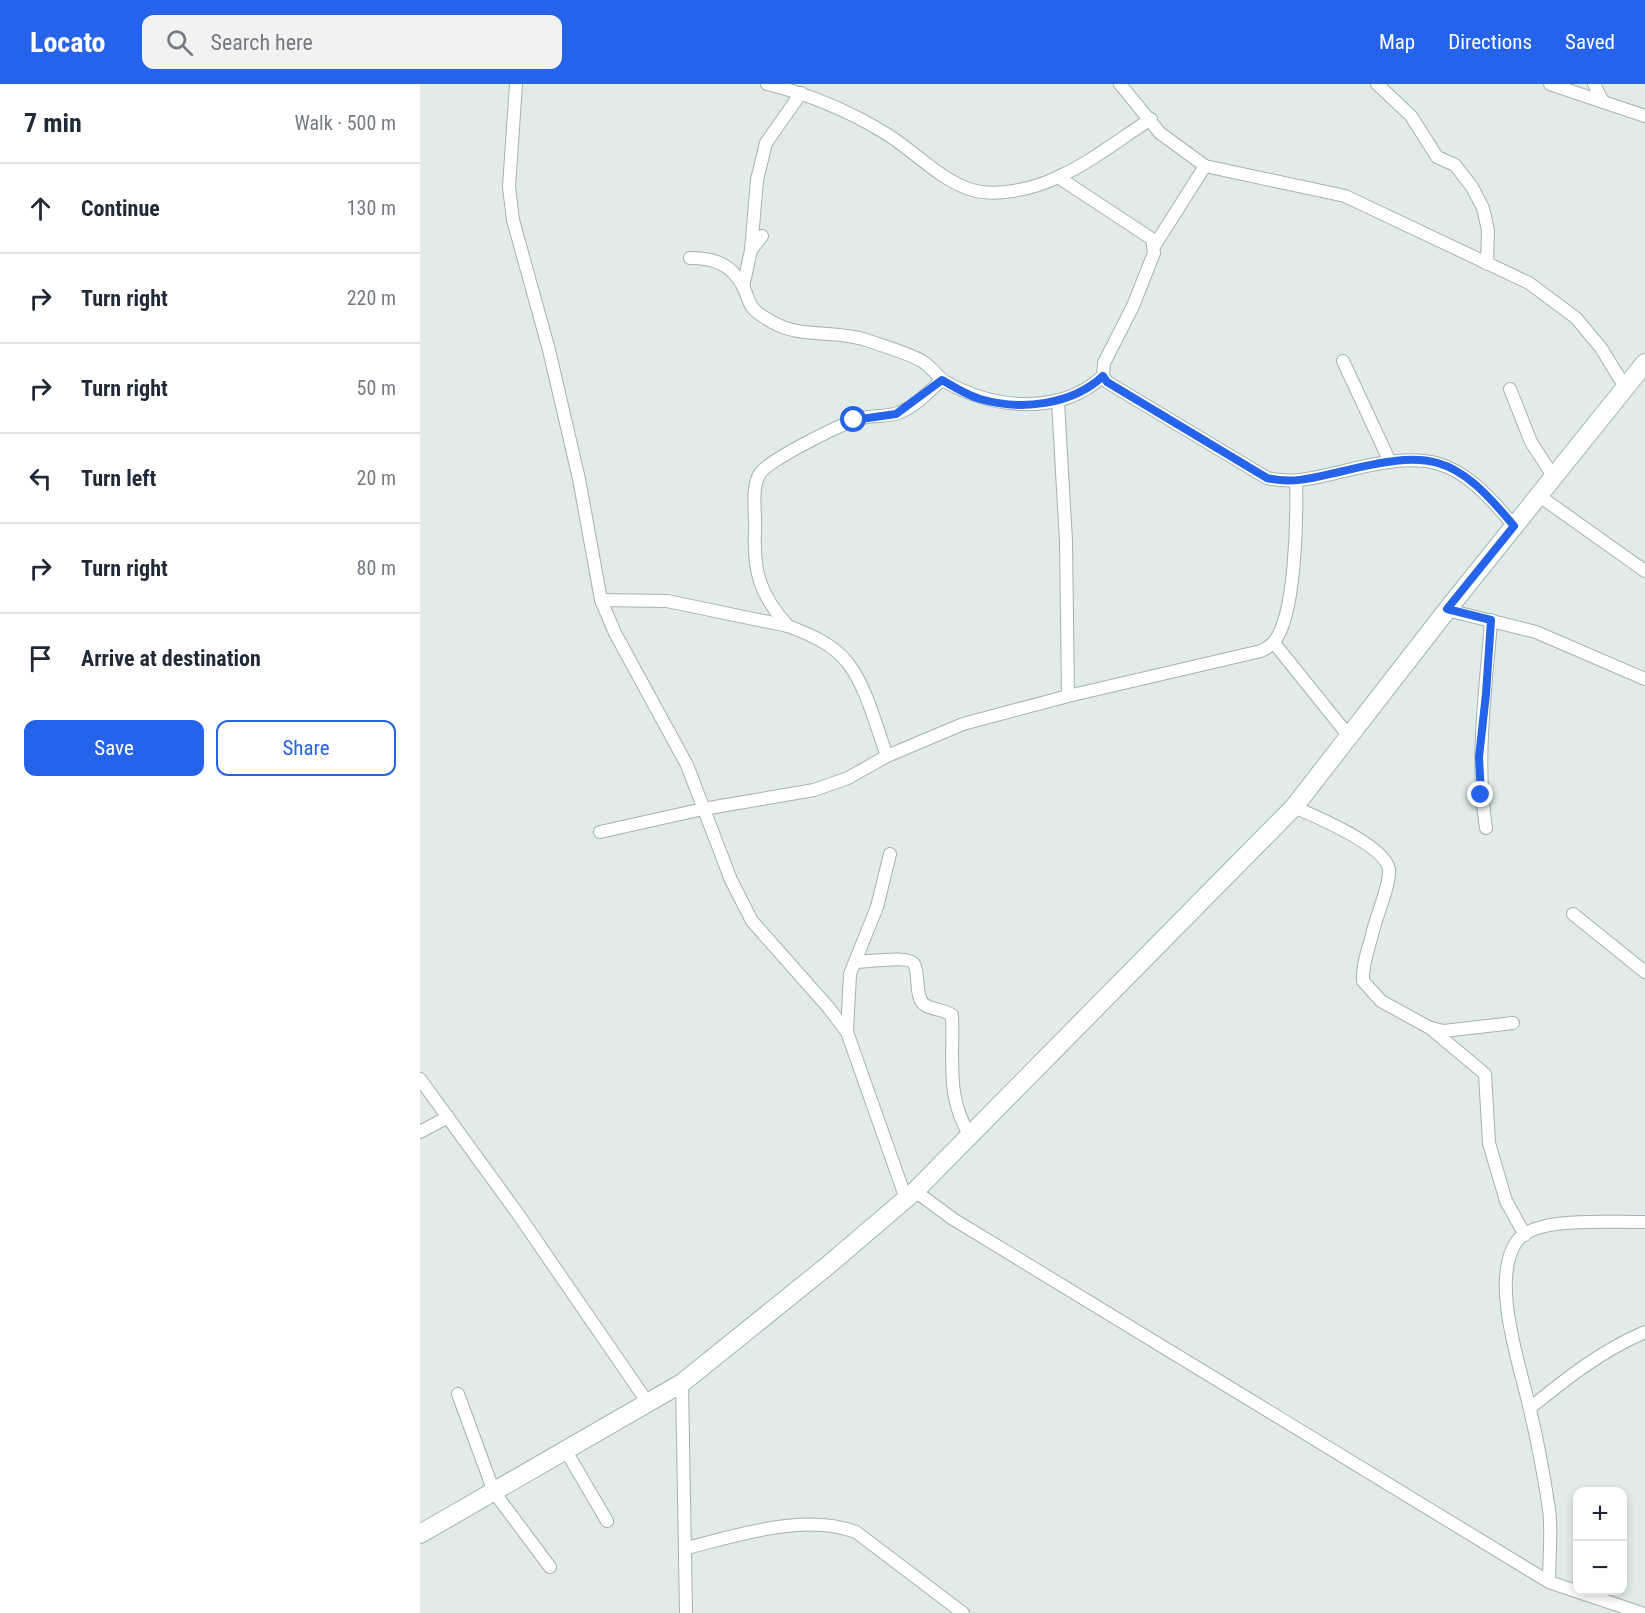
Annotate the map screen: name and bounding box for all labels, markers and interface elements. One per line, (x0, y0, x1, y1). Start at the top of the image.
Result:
search box (142, 15, 562, 69)
text: Locato (30, 26, 106, 59)
icon: search (163, 26, 196, 59)
text: Search here (211, 30, 313, 55)
text: Map (1379, 30, 1415, 54)
text: Directions (1448, 30, 1532, 54)
text: Saved (1565, 30, 1615, 54)
text: 7 min (24, 108, 82, 138)
text: Walk · 500 m (295, 111, 396, 135)
icon: ahead (24, 192, 57, 225)
text: Continue (81, 196, 160, 221)
text: 130 m (347, 196, 396, 220)
icon: right (24, 282, 57, 315)
text: Turn right (81, 286, 168, 311)
text: 220 m (347, 286, 396, 310)
icon: right (24, 372, 57, 405)
text: Turn right (81, 376, 168, 401)
text: 50 m (357, 376, 396, 400)
route start (840, 406, 866, 432)
icon: left (24, 462, 57, 495)
text: Turn left (81, 466, 156, 491)
text: 20 m (357, 466, 396, 490)
icon: right (24, 552, 57, 585)
text: Turn right (81, 556, 168, 581)
text: 80 m (357, 556, 396, 580)
icon: arrive (24, 642, 57, 675)
text: Arrive at destination (81, 646, 261, 671)
button: Save (24, 720, 204, 776)
button: Share (216, 720, 396, 776)
route end (1467, 781, 1493, 807)
map controls (1573, 1487, 1627, 1595)
button: + (1573, 1487, 1627, 1541)
button: − (1573, 1541, 1627, 1595)

